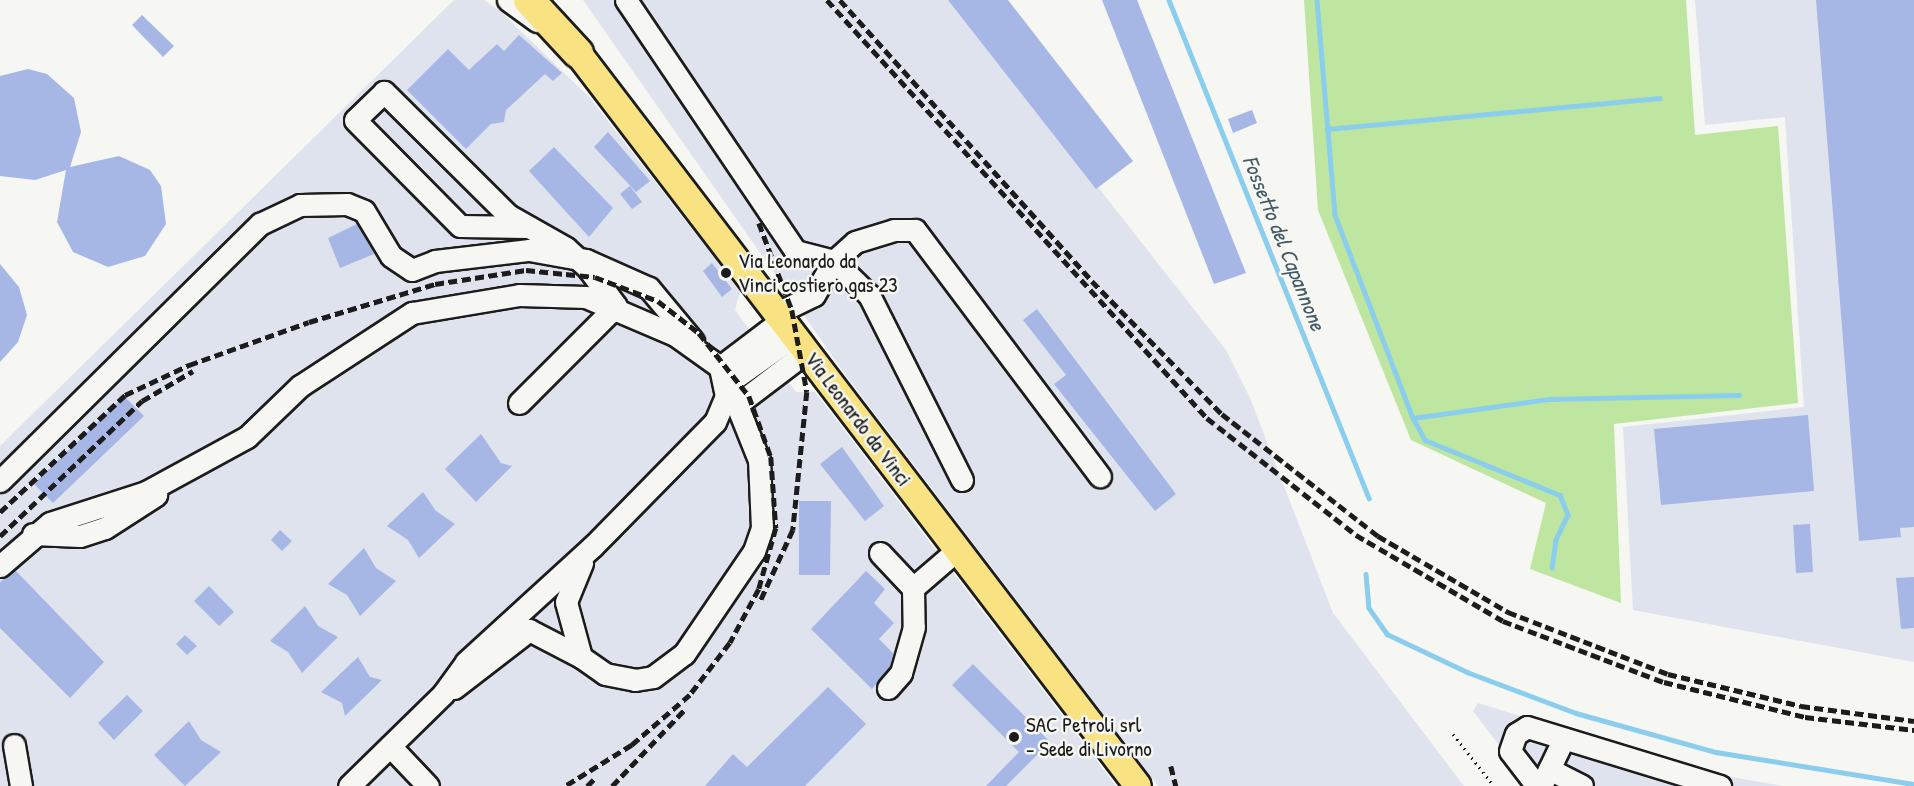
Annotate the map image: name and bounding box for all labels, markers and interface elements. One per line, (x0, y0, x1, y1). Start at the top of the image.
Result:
water label: Fossetto del Capannone (1237, 152, 1331, 334)
place label: Via Leonardo da Vinci costiero gas 23 (738, 248, 898, 298)
marker: Via Leonardo da Vinci costiero gas 23 (719, 266, 733, 280)
street label: Via Leonardo da Vinci (799, 347, 917, 491)
place label: SAC Petroli srl - Sede di Livorno (1026, 712, 1152, 762)
marker: SAC Petroli srl - Sede di Livorno (1007, 730, 1021, 744)

